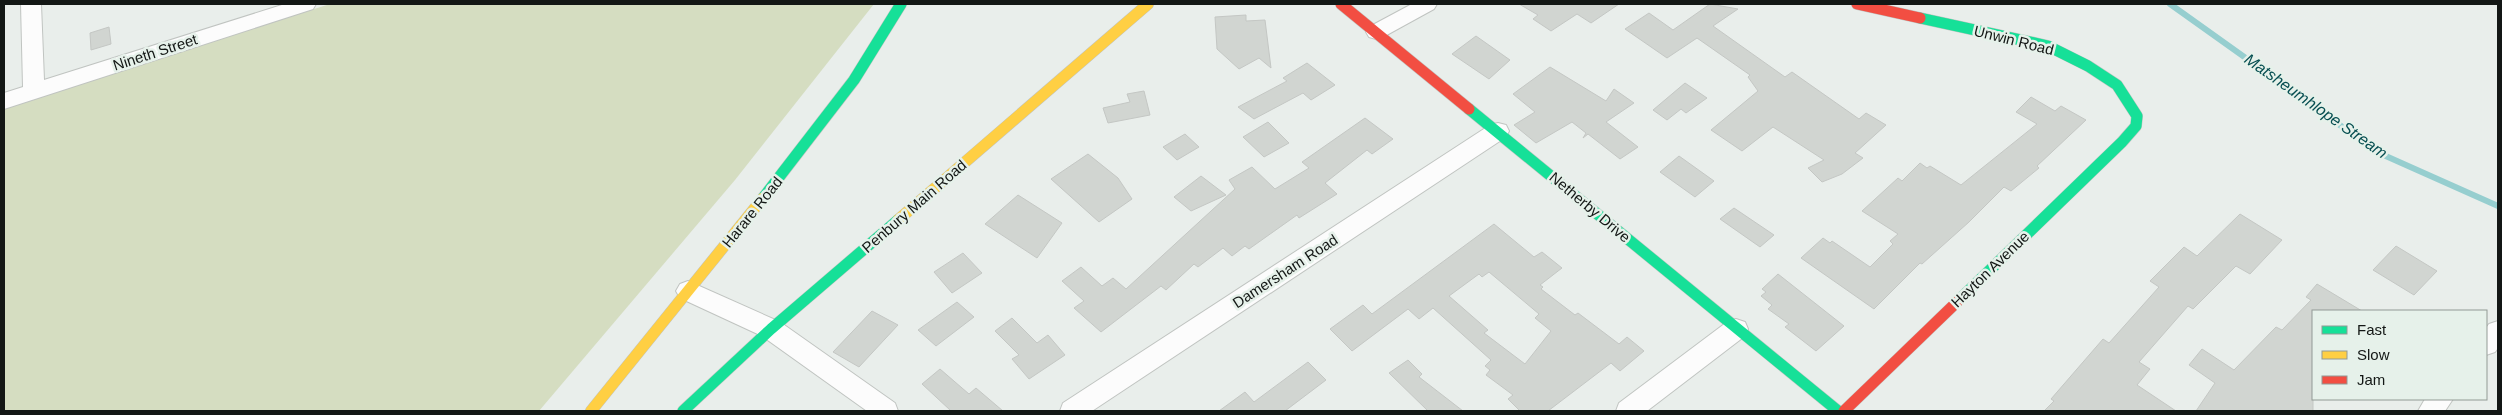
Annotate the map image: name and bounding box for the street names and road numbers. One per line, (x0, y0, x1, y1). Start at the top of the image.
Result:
street label: Unwin Road (1972, 22, 2056, 58)
street label: Nineth Street (111, 30, 200, 74)
street label: Penbury Main Road (858, 156, 970, 256)
street label: Netherby Drive (1546, 168, 1634, 246)
street label: Harare Road (718, 173, 786, 251)
street label: Hayton Avenue (1948, 228, 2032, 310)
street label: Damersham Road (1229, 231, 1341, 311)

